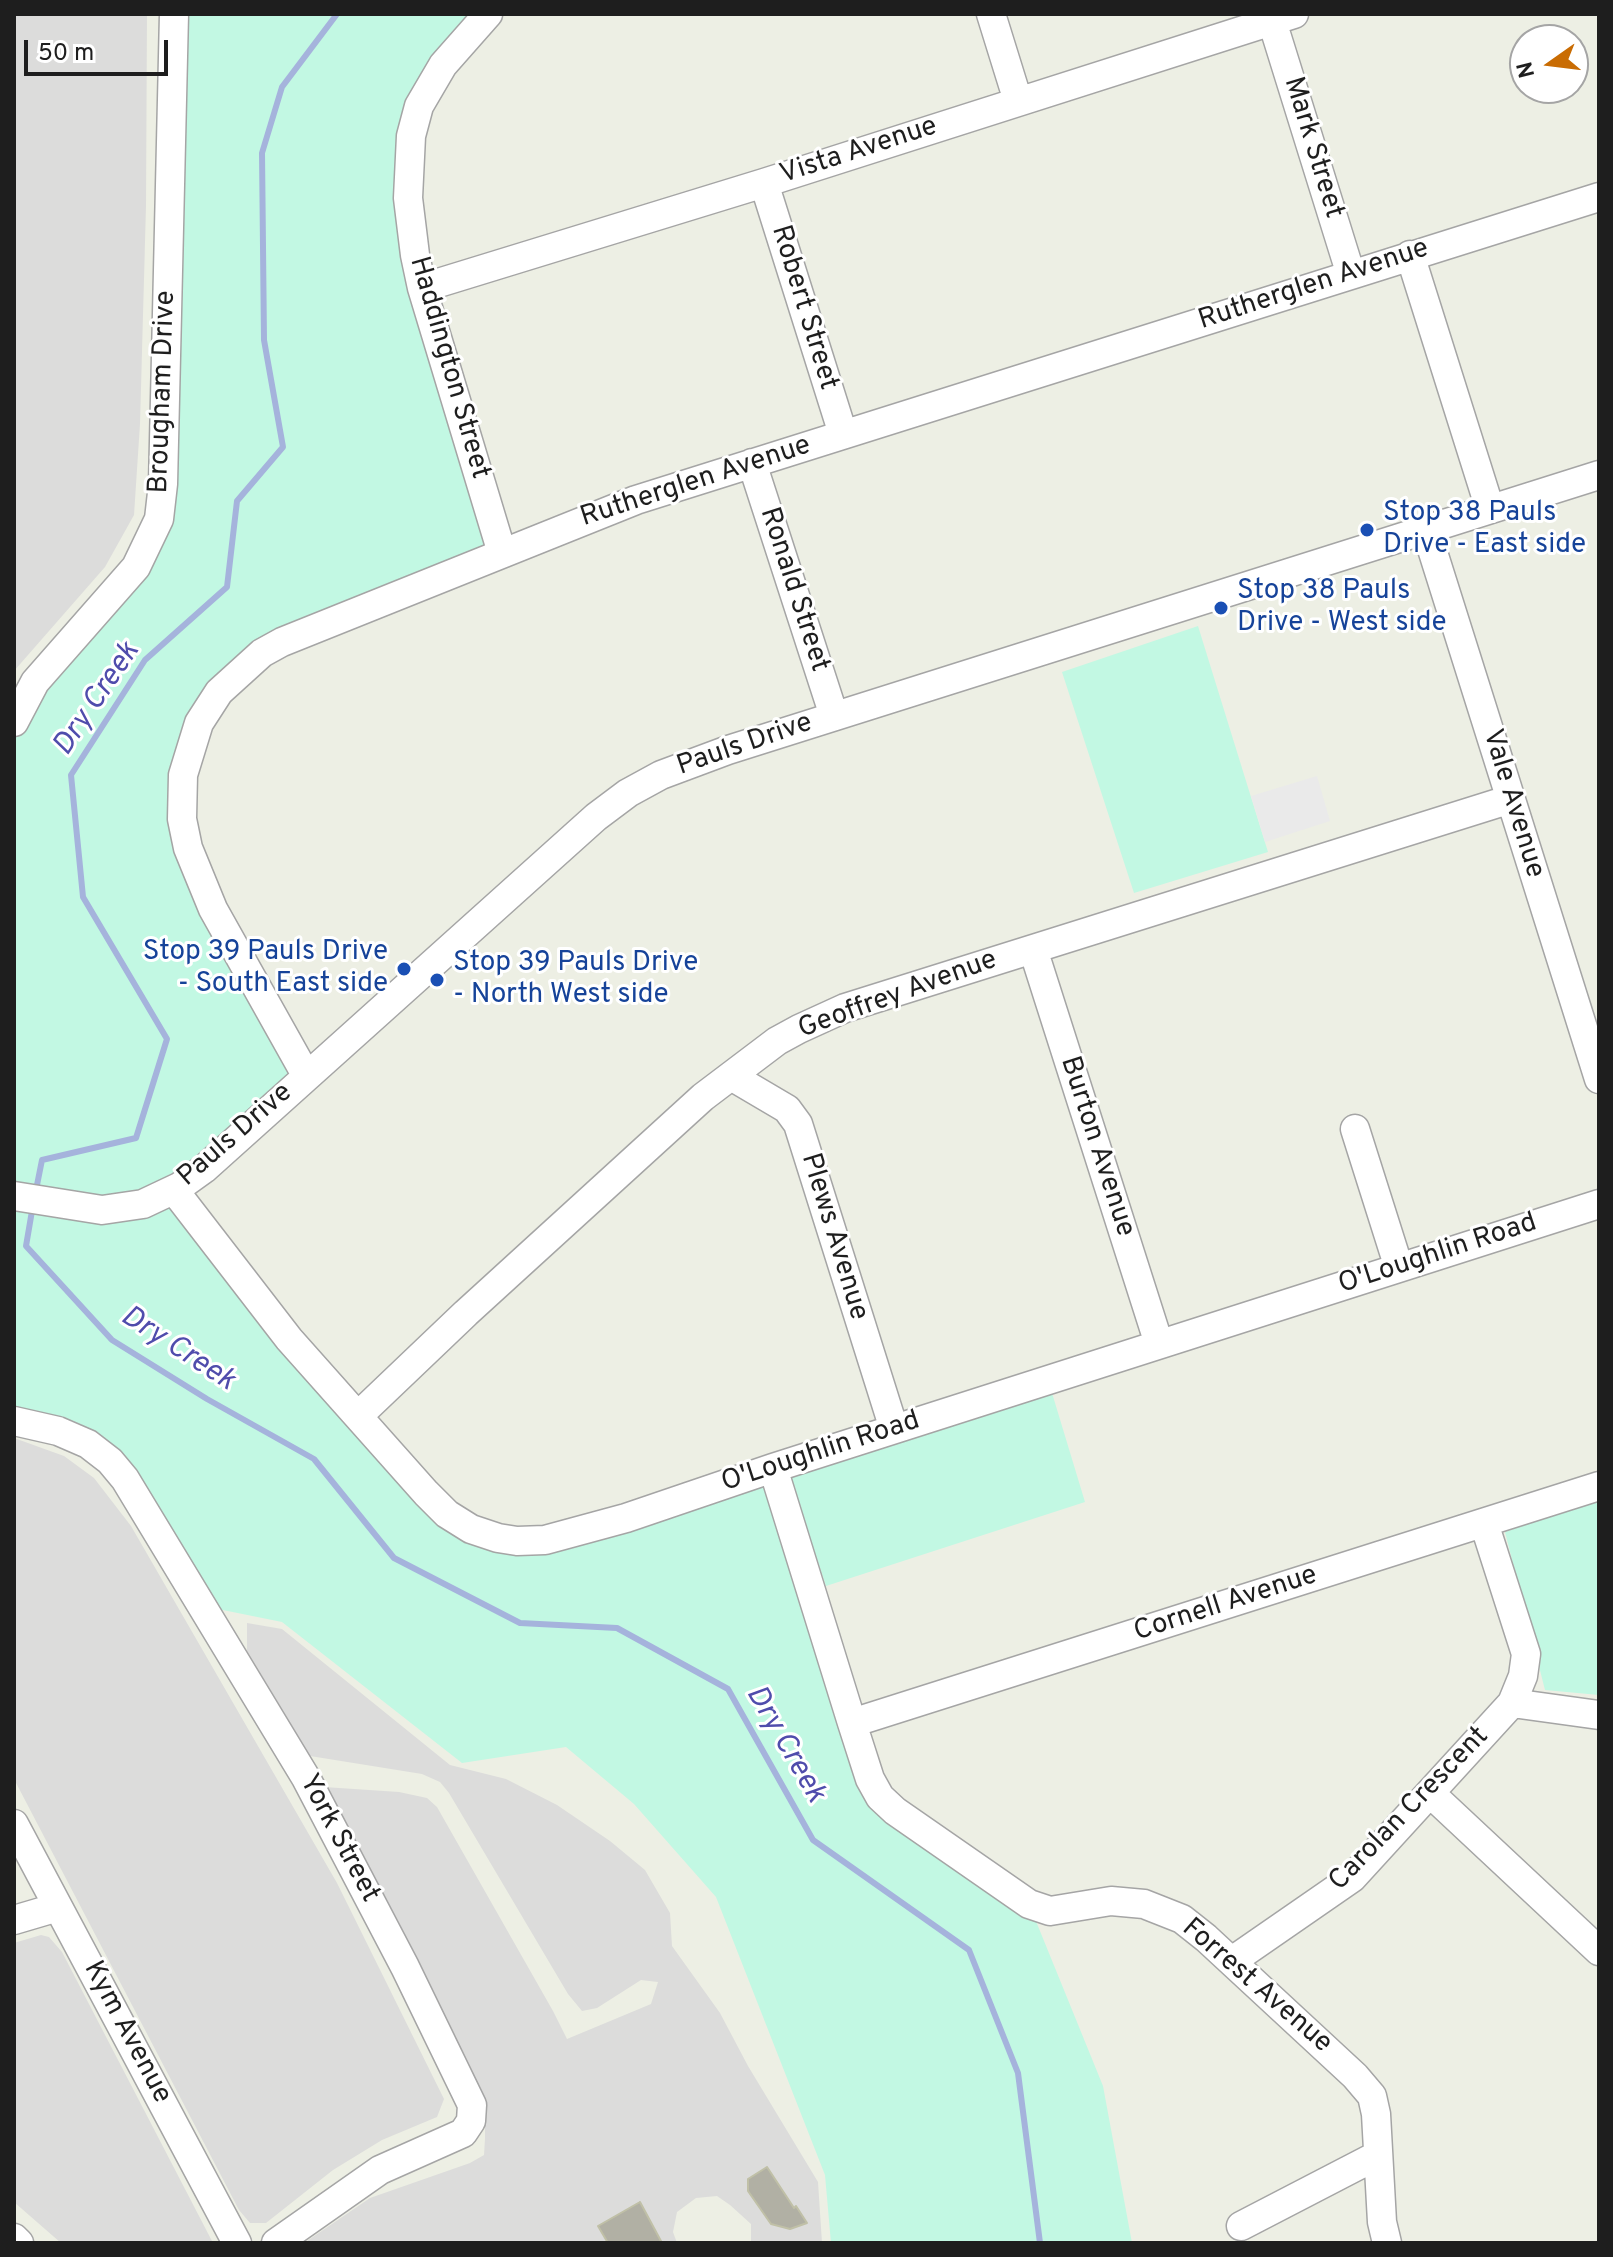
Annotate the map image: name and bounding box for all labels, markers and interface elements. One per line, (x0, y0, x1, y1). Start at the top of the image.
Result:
scale bar (28, 24, 172, 74)
north arrow (1509, 24, 1589, 104)
text: 50 m (38, 39, 94, 69)
text: N (1512, 59, 1542, 80)
street label: Mark Street (1275, 73, 1349, 223)
street label: Vista Avenue (776, 111, 942, 193)
street label: Robert Street (762, 222, 844, 394)
street label: Rutherglen Avenue (1195, 233, 1433, 339)
street label: Haddington Street (400, 253, 496, 483)
street label: Brougham Drive (144, 290, 184, 494)
street label: Rutherglen Avenue (577, 430, 815, 536)
place label: Stop 38 Pauls Drive - East side (1383, 497, 1586, 563)
street label: Ronald Street (751, 504, 835, 676)
marker: Stop 38 Pauls Drive - East side (1358, 521, 1376, 539)
place label: Stop 38 Pauls Drive - West side (1237, 575, 1446, 641)
marker: Stop 38 Pauls Drive - West side (1212, 599, 1230, 617)
water label: Dry Creek (47, 636, 149, 764)
street label: Pauls Drive (673, 707, 817, 785)
street label: Vale Avenue (1473, 726, 1551, 882)
place label: Stop 39 Pauls Drive - South East side (143, 936, 388, 1002)
street label: Geoffrey Avenue (794, 944, 1002, 1048)
place label: Stop 39 Pauls Drive - North West side (453, 947, 698, 1013)
marker: Stop 39 Pauls Drive - South East side (395, 960, 413, 978)
marker: Stop 39 Pauls Drive - North West side (428, 971, 446, 989)
street label: Burton Avenue (1051, 1053, 1141, 1241)
street label: Pauls Drive (172, 1077, 300, 1195)
street label: Plews Avenue (792, 1149, 874, 1325)
street label: O'Loughlin Road (1335, 1207, 1541, 1303)
water label: Dry Creek (113, 1300, 241, 1400)
street label: O'Loughlin Road (718, 1405, 924, 1501)
street label: Cornell Avenue (1130, 1560, 1322, 1650)
water label: Dry Creek (736, 1680, 832, 1810)
street label: Carolan Crescent (1323, 1721, 1497, 1899)
street label: York Street (290, 1769, 386, 1909)
street label: Forrest Avenue (1174, 1913, 1338, 2061)
street label: Kym Avenue (74, 1956, 178, 2110)

